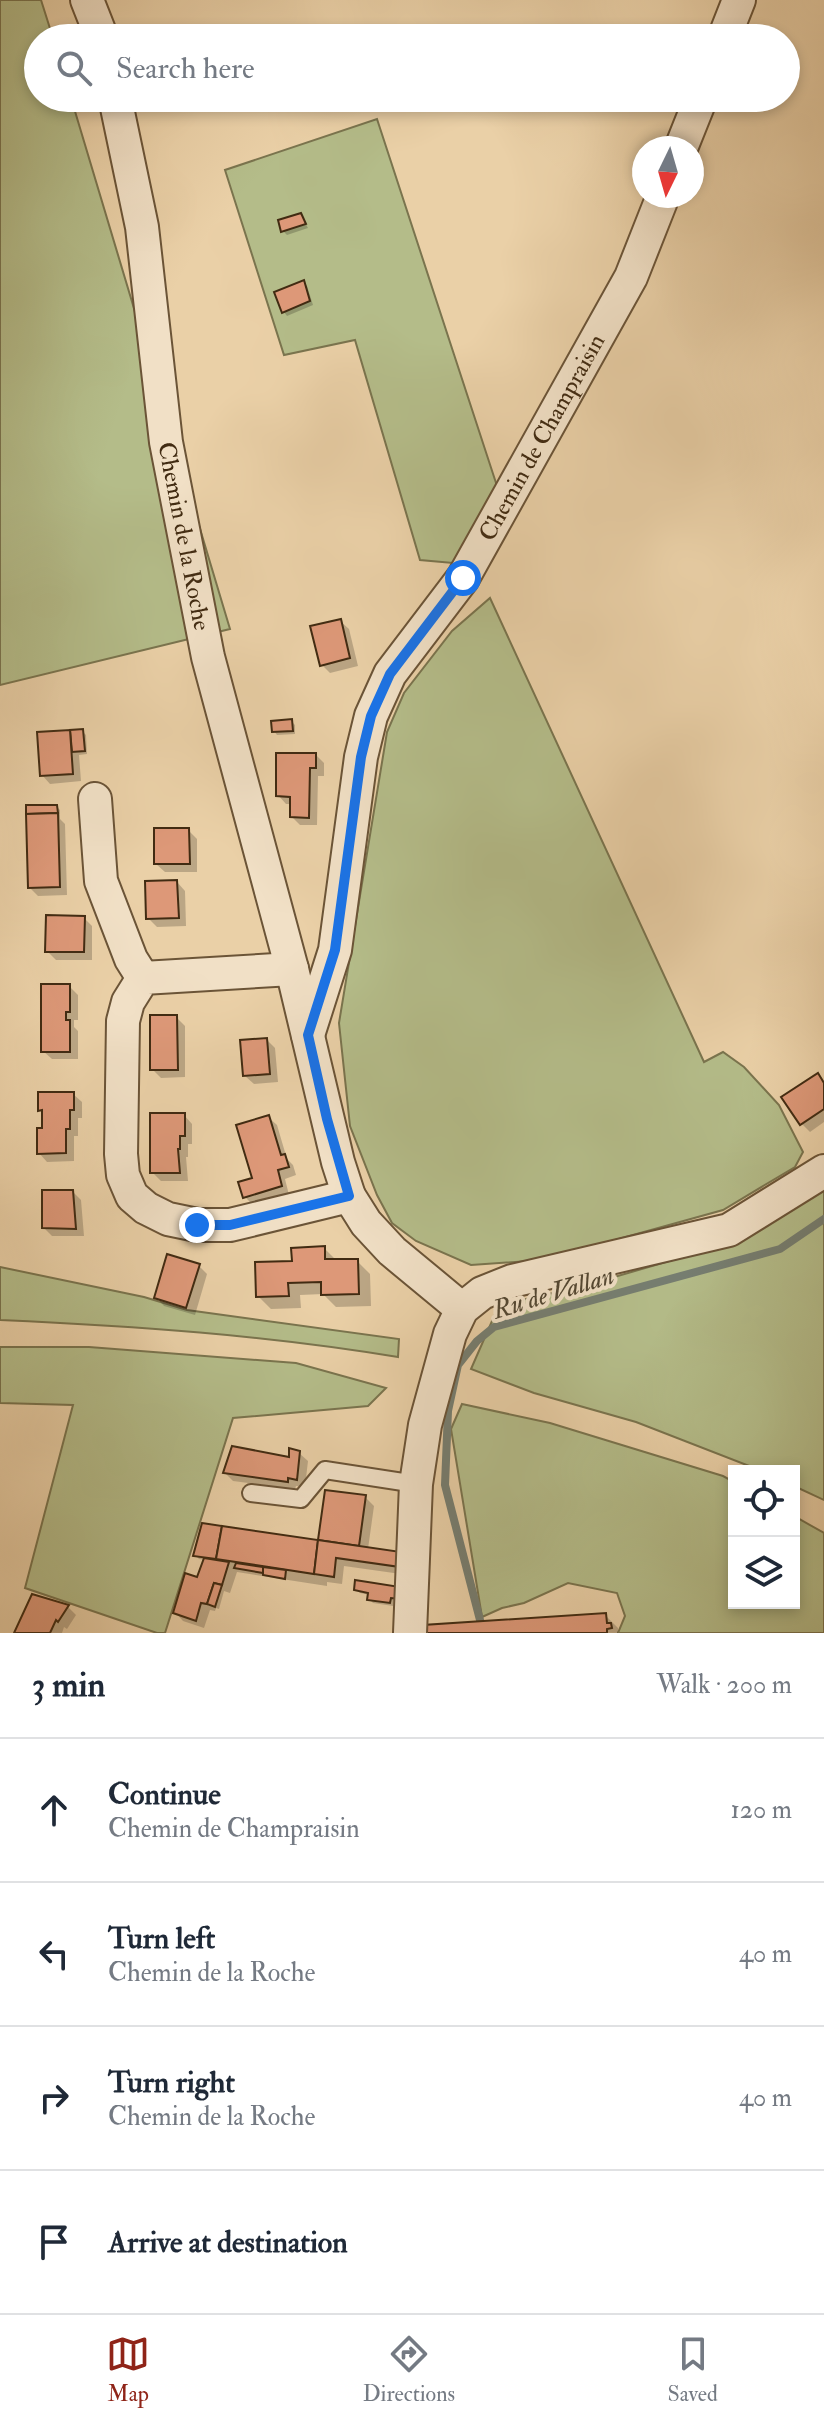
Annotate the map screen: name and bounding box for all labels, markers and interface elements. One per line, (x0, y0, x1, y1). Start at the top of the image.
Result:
search box (24, 24, 800, 112)
icon: search (52, 46, 96, 90)
text: Search here (116, 50, 255, 87)
north arrow (632, 136, 704, 208)
street label: Chemin de Champraisin (472, 328, 612, 547)
street label: Chemin de la Roche (150, 439, 217, 633)
route start (445, 560, 481, 596)
route end (179, 1207, 215, 1243)
water label: Ru de Vallan (488, 1259, 618, 1327)
map controls (728, 1465, 800, 1609)
button: locate (728, 1465, 800, 1537)
button: layers (728, 1537, 800, 1609)
text: 3 min (32, 1664, 105, 1707)
text: Walk · 200 m (656, 1669, 792, 1701)
text: Continue (108, 1776, 221, 1813)
icon: ahead (32, 1788, 76, 1832)
text: 120 m (731, 1794, 792, 1826)
text: Chemin de Champraisin (108, 1813, 360, 1845)
text: Turn left (108, 1920, 215, 1957)
icon: left (32, 1932, 76, 1976)
text: 40 m (739, 1938, 792, 1970)
text: Chemin de la Roche (108, 1957, 315, 1989)
text: Turn right (108, 2064, 235, 2101)
icon: right (32, 2076, 76, 2120)
text: 40 m (739, 2082, 792, 2114)
text: Chemin de la Roche (108, 2101, 315, 2133)
icon: arrive (32, 2220, 76, 2264)
text: Arrive at destination (108, 2224, 348, 2261)
tab: Map (106, 2332, 150, 2408)
tab: Directions (363, 2332, 455, 2408)
tab: Saved (668, 2332, 718, 2408)

